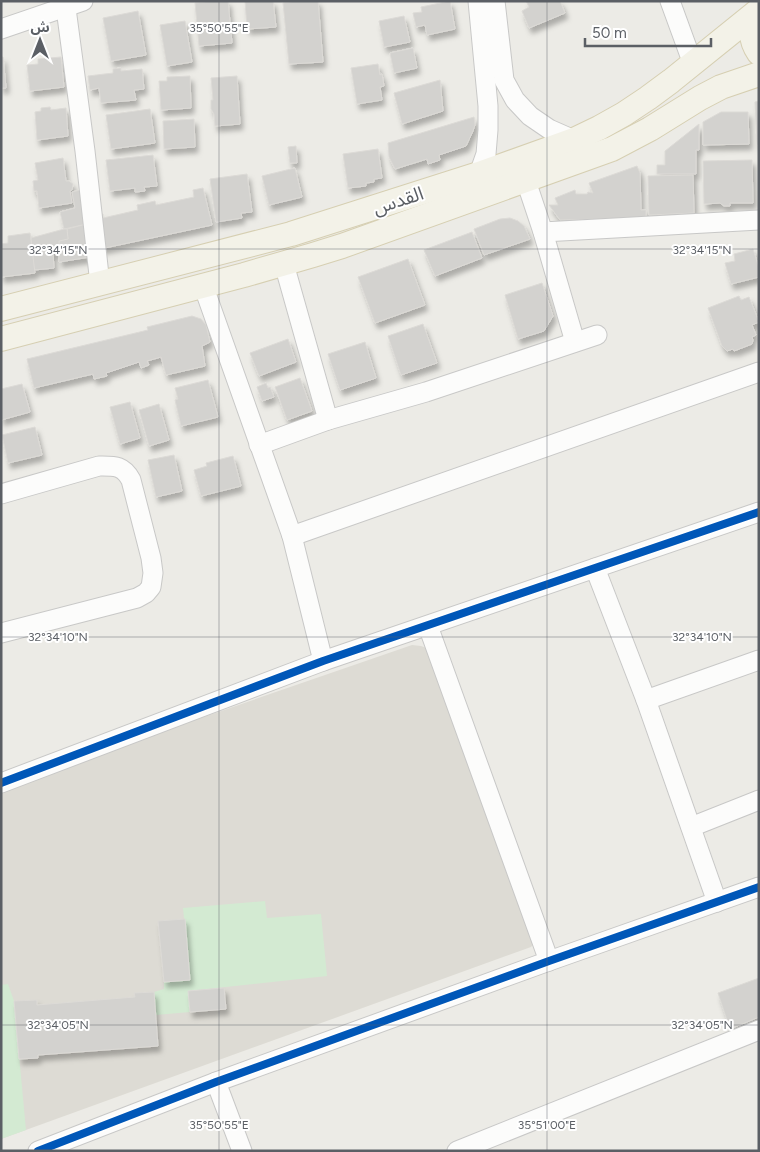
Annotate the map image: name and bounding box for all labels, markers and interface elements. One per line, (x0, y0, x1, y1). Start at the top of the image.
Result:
north arrow (15, 15, 65, 65)
scale bar (585, 15, 711, 47)
text: ش (30, 19, 50, 36)
text: 35°50'55"E (189, 21, 249, 35)
text: 50 m (592, 24, 627, 42)
street label: القدس (370, 182, 426, 219)
text: 32°34'15"N (28, 243, 88, 257)
text: 32°34'15"N (672, 243, 732, 257)
text: 32°34'10"N (28, 630, 88, 644)
text: 32°34'10"N (672, 630, 732, 644)
text: 32°34'05"N (27, 1018, 89, 1032)
text: 32°34'05"N (671, 1018, 733, 1032)
text: 35°50'55"E (189, 1118, 249, 1132)
text: 35°51'00"E (518, 1118, 576, 1132)

